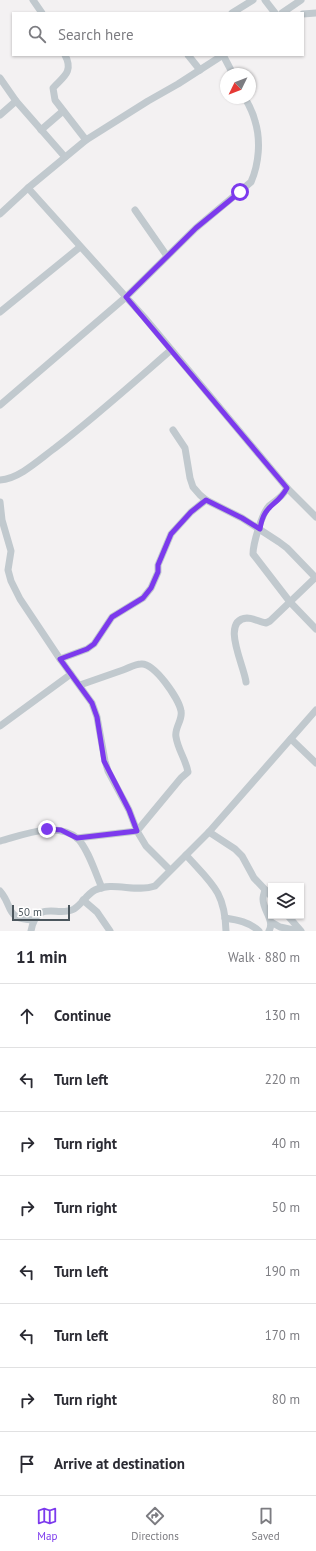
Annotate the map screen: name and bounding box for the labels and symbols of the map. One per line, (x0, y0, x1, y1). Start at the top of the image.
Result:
north arrow (220, 68, 256, 104)
route start (231, 183, 249, 201)
route end (38, 820, 56, 838)
scale bar (12, 903, 70, 922)

